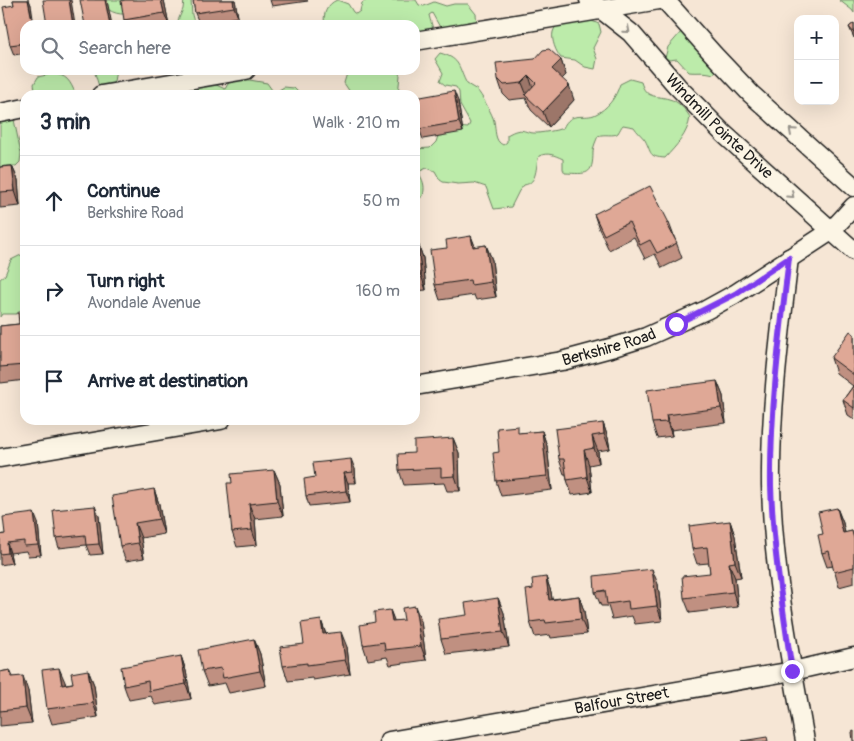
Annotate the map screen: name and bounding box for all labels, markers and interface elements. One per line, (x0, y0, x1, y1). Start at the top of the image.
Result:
map controls (794, 15, 839, 105)
button: + (794, 15, 839, 60)
search box (20, 20, 420, 75)
one-way arrow (621, 25, 630, 34)
icon: search (38, 34, 66, 62)
text: Search here (78, 36, 171, 60)
button: − (794, 60, 839, 105)
street label: Windmill Pointe Drive (661, 70, 777, 183)
text: 3 min (40, 109, 90, 136)
text: Walk · 210 m (312, 113, 400, 133)
one-way arrow (788, 128, 797, 137)
text: Continue (87, 179, 160, 203)
icon: ahead (40, 187, 68, 215)
one-way arrow (786, 189, 795, 198)
text: 50 m (363, 191, 400, 211)
text: Berkshire Road (87, 203, 184, 223)
text: Turn right (87, 269, 165, 293)
icon: right (40, 277, 68, 305)
text: 160 m (356, 281, 400, 301)
text: Avondale Avenue (87, 293, 201, 313)
route start (665, 313, 688, 336)
street label: Berkshire Road (560, 324, 659, 371)
icon: arrive (40, 367, 68, 395)
text: Arrive at destination (87, 369, 248, 393)
route end (781, 660, 804, 683)
street label: Balfour Street (573, 683, 671, 719)

